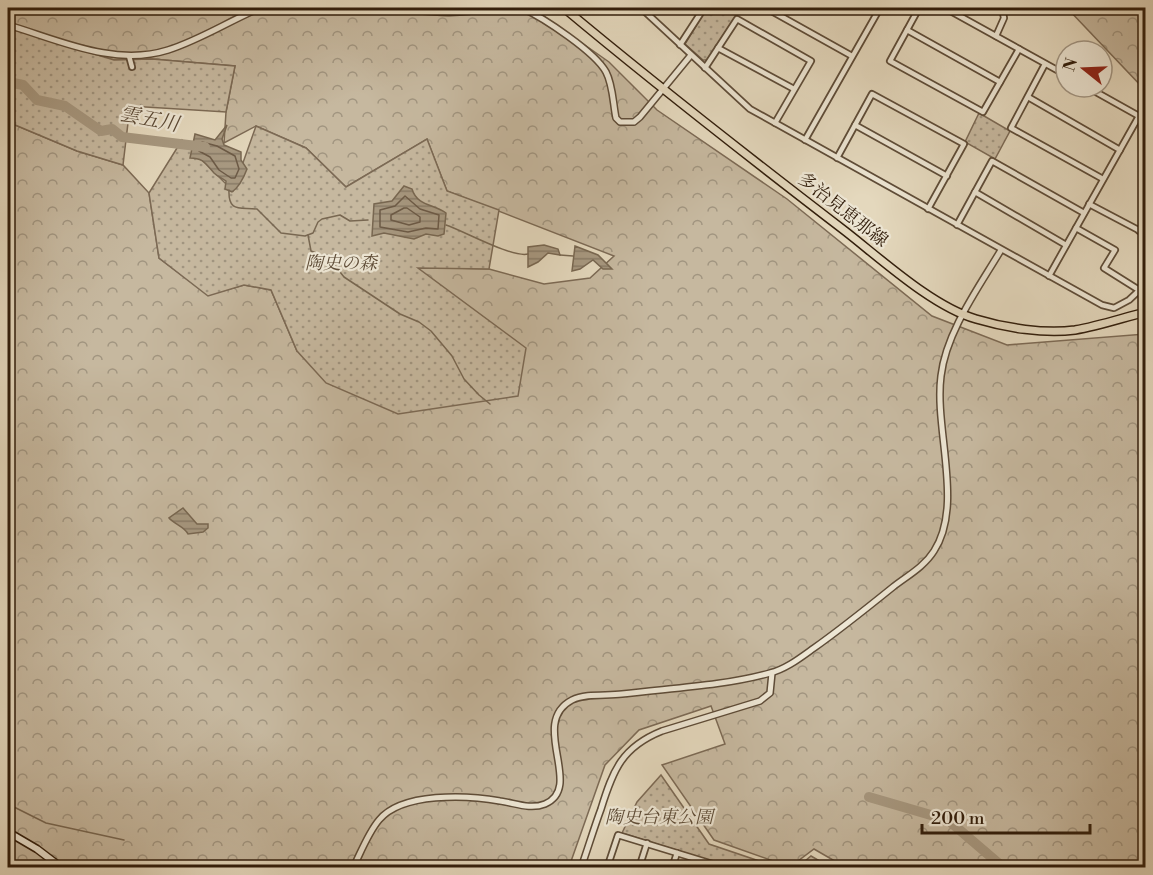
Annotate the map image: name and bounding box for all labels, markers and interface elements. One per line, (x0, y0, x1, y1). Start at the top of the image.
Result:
north arrow (1054, 39, 1114, 99)
text: N (1059, 55, 1082, 74)
water label: 雲五川 (117, 102, 183, 138)
street label: 多治見恵那線 (793, 168, 893, 252)
park label: 陶史の森 (305, 252, 379, 275)
scale bar (922, 797, 1090, 835)
park label: 陶史台東公園 (605, 806, 716, 829)
text: 200 m (931, 807, 985, 830)

